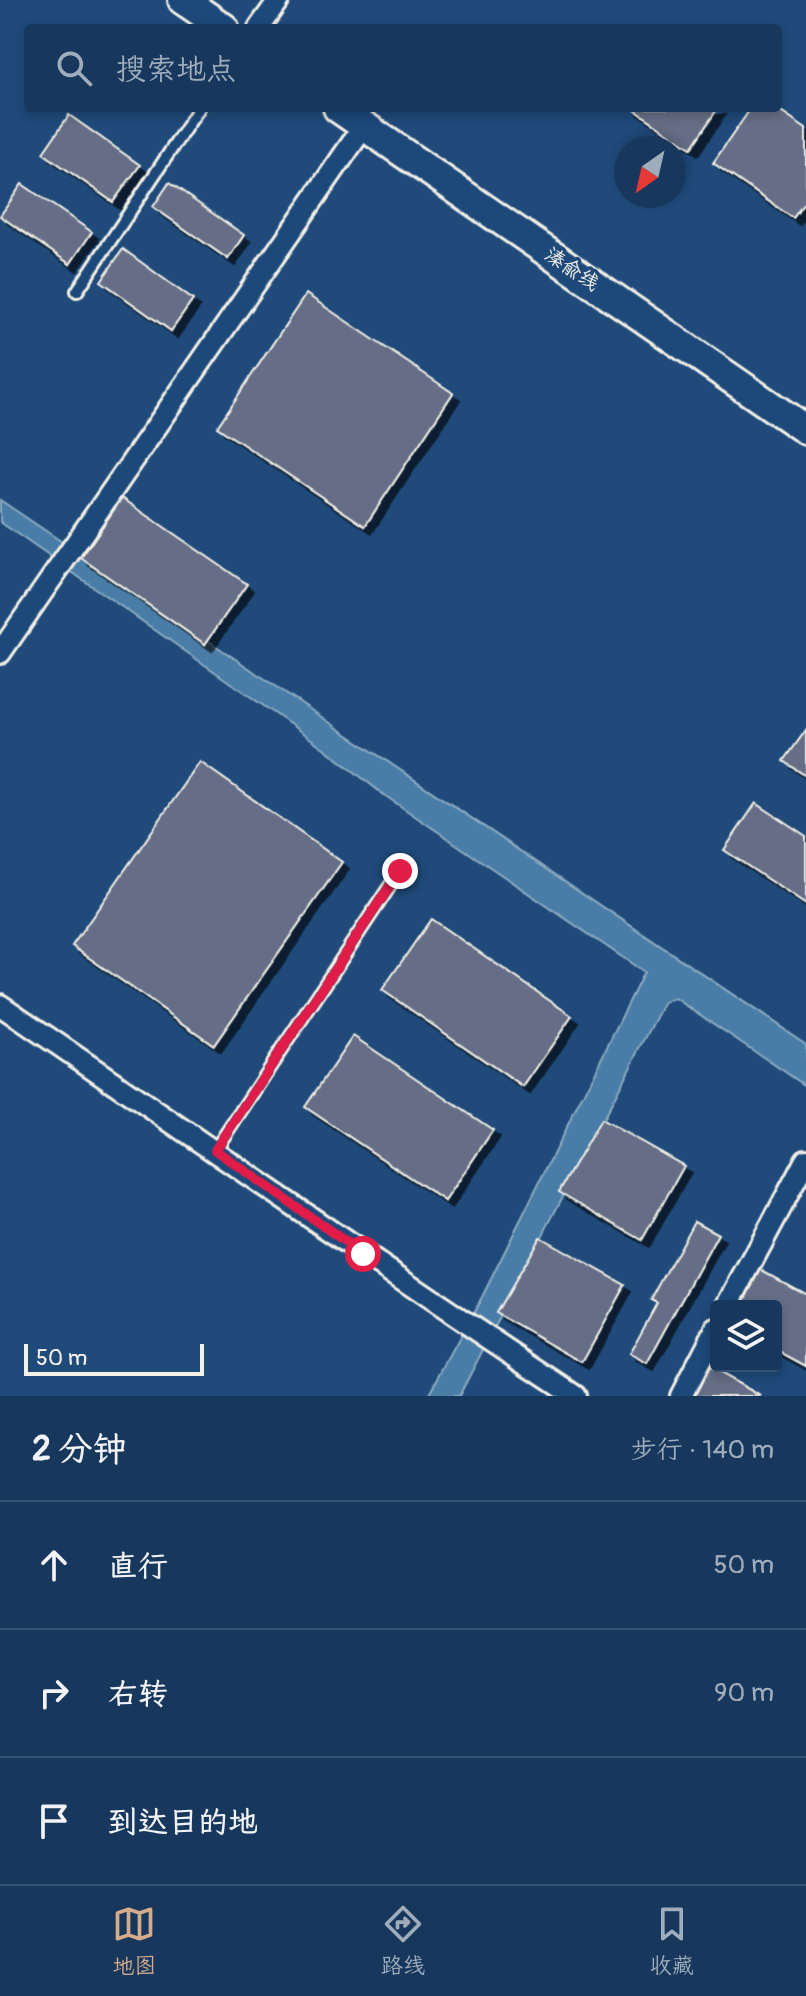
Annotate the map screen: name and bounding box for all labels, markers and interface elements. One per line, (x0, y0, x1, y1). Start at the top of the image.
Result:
search box (24, 24, 782, 112)
icon: search (52, 46, 96, 90)
text: 搜索地点 (116, 51, 236, 88)
north arrow (614, 136, 686, 208)
street label: 溱俞线 (540, 242, 604, 296)
route end (382, 853, 418, 889)
route start (345, 1236, 381, 1272)
map controls (710, 1300, 782, 1372)
button: layers (710, 1300, 782, 1372)
scale bar (24, 1340, 204, 1376)
text: 50 m (36, 1344, 87, 1372)
text: 2 分钟 (32, 1428, 126, 1471)
text: 步行 · 140 m (631, 1434, 774, 1466)
icon: ahead (32, 1543, 76, 1587)
text: 直行 (108, 1548, 168, 1585)
text: 50 m (713, 1549, 774, 1581)
icon: right (32, 1671, 76, 1715)
text: 右转 (108, 1676, 168, 1713)
text: 90 m (714, 1677, 774, 1709)
icon: arrive (32, 1799, 76, 1843)
text: 到达目的地 (108, 1804, 258, 1841)
tab: 地图 (112, 1902, 156, 1980)
tab: 路线 (381, 1902, 425, 1980)
tab: 收藏 (650, 1902, 694, 1980)

